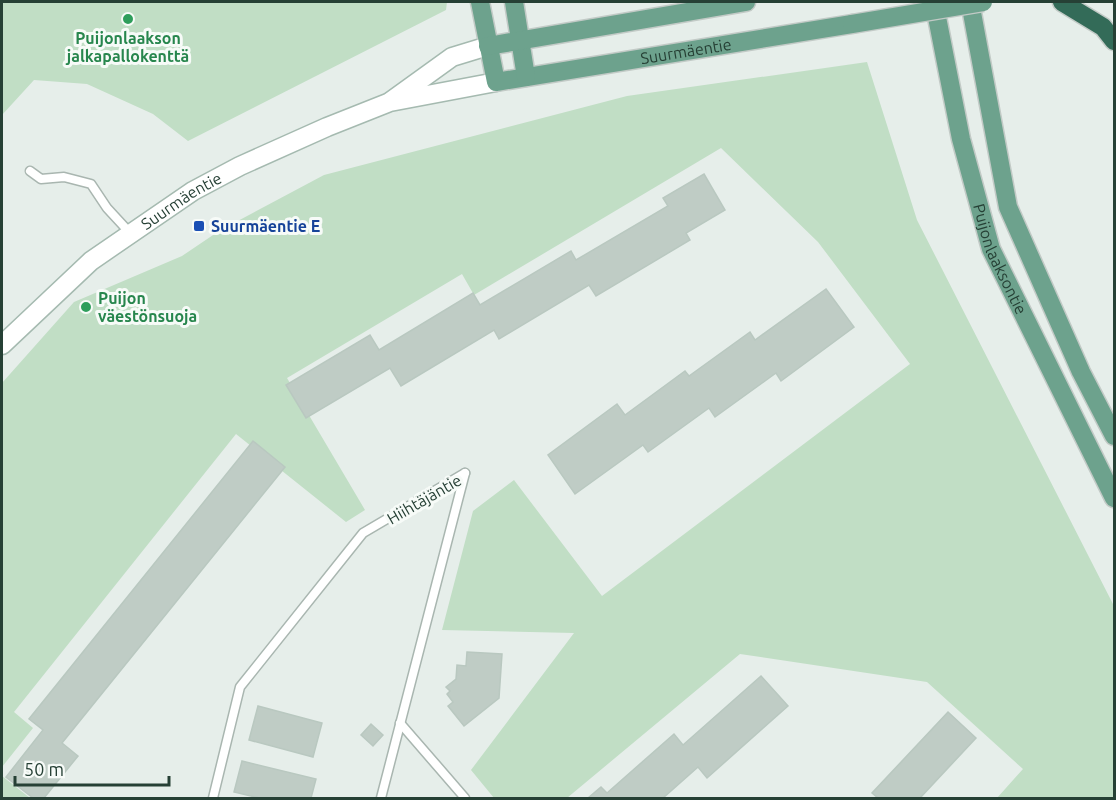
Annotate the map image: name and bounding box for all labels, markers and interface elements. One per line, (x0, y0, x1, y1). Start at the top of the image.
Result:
marker: Puijonlaakson jalkapallokenttä (121, 12, 135, 26)
place label: Puijonlaakson jalkapallokenttä (65, 29, 189, 65)
street label: Suurmäentie (639, 35, 733, 67)
street label: Suurmäentie (138, 169, 224, 233)
street label: Puijonlaaksontie (970, 201, 1031, 317)
place label: Suurmäentie E (211, 217, 320, 235)
marker: Suurmäentie E (192, 219, 206, 233)
place label: Puijon väestönsuoja (98, 289, 197, 325)
marker: Puijon väestönsuoja (79, 300, 93, 314)
street label: Hiihtäjäntie (384, 471, 464, 527)
scale bar (15, 749, 170, 787)
text: 50 m (24, 759, 64, 779)

